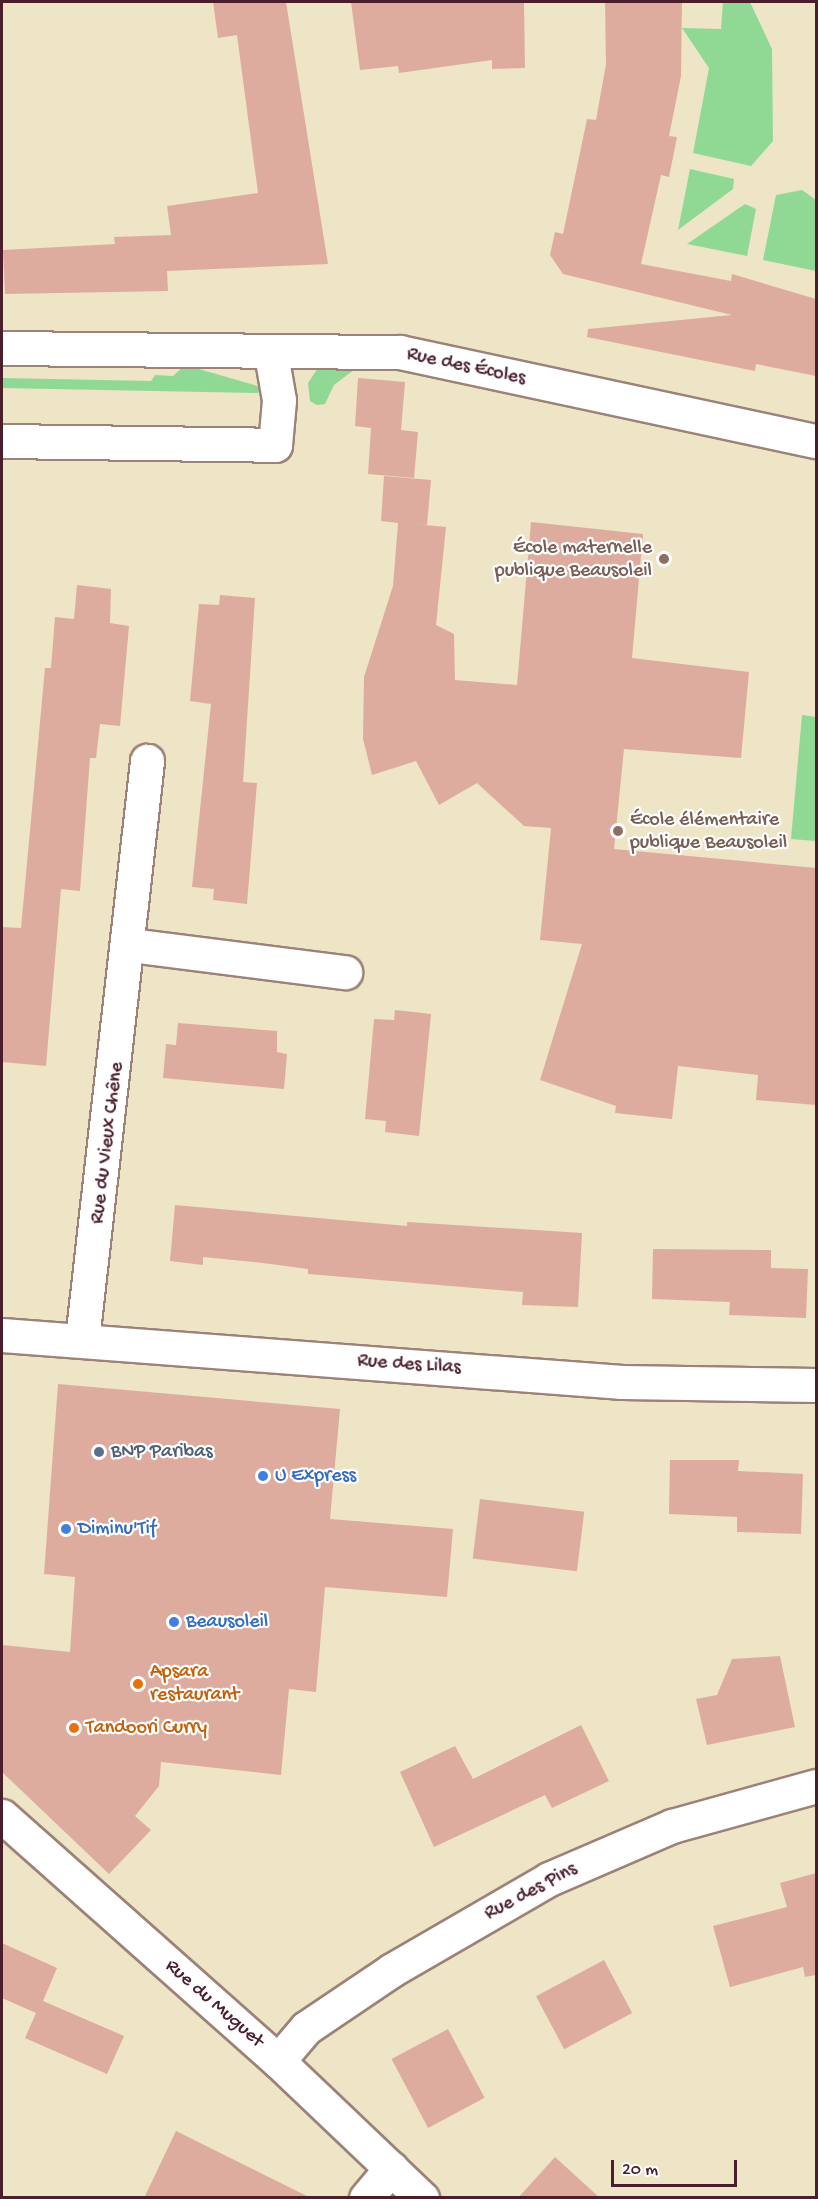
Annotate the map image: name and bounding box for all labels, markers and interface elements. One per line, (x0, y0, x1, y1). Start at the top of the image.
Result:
street label: Rue des Écoles (404, 343, 528, 391)
place label: École maternelle publique Beausoleil (495, 536, 652, 583)
marker: École maternelle publique Beausoleil (657, 552, 671, 566)
place label: École élémentaire publique Beausoleil (630, 808, 787, 855)
marker: École élémentaire publique Beausoleil (611, 824, 625, 838)
street label: Rue du Vieux Chêne (86, 1061, 130, 1225)
street label: Rue des Lilas (356, 1349, 462, 1381)
place label: BNP Paribas (111, 1440, 213, 1464)
marker: BNP Paribas (92, 1445, 106, 1459)
place label: U Express (275, 1464, 356, 1488)
marker: U Express (256, 1469, 270, 1483)
place label: Diminu'Tif (78, 1517, 156, 1541)
marker: Diminu'Tif (59, 1522, 73, 1536)
place label: Beausoleil (186, 1610, 268, 1634)
marker: Beausoleil (167, 1615, 181, 1629)
place label: Apsara restaurant (150, 1660, 239, 1707)
marker: Apsara restaurant (131, 1677, 145, 1691)
place label: Tandoori Curry (86, 1716, 207, 1740)
marker: Tandoori Curry (67, 1721, 81, 1735)
street label: Rue des Pins (481, 1858, 581, 1926)
street label: Rue du Muguet (160, 1955, 268, 2053)
scale bar (614, 2148, 740, 2186)
text: 20 m (622, 2160, 658, 2181)

